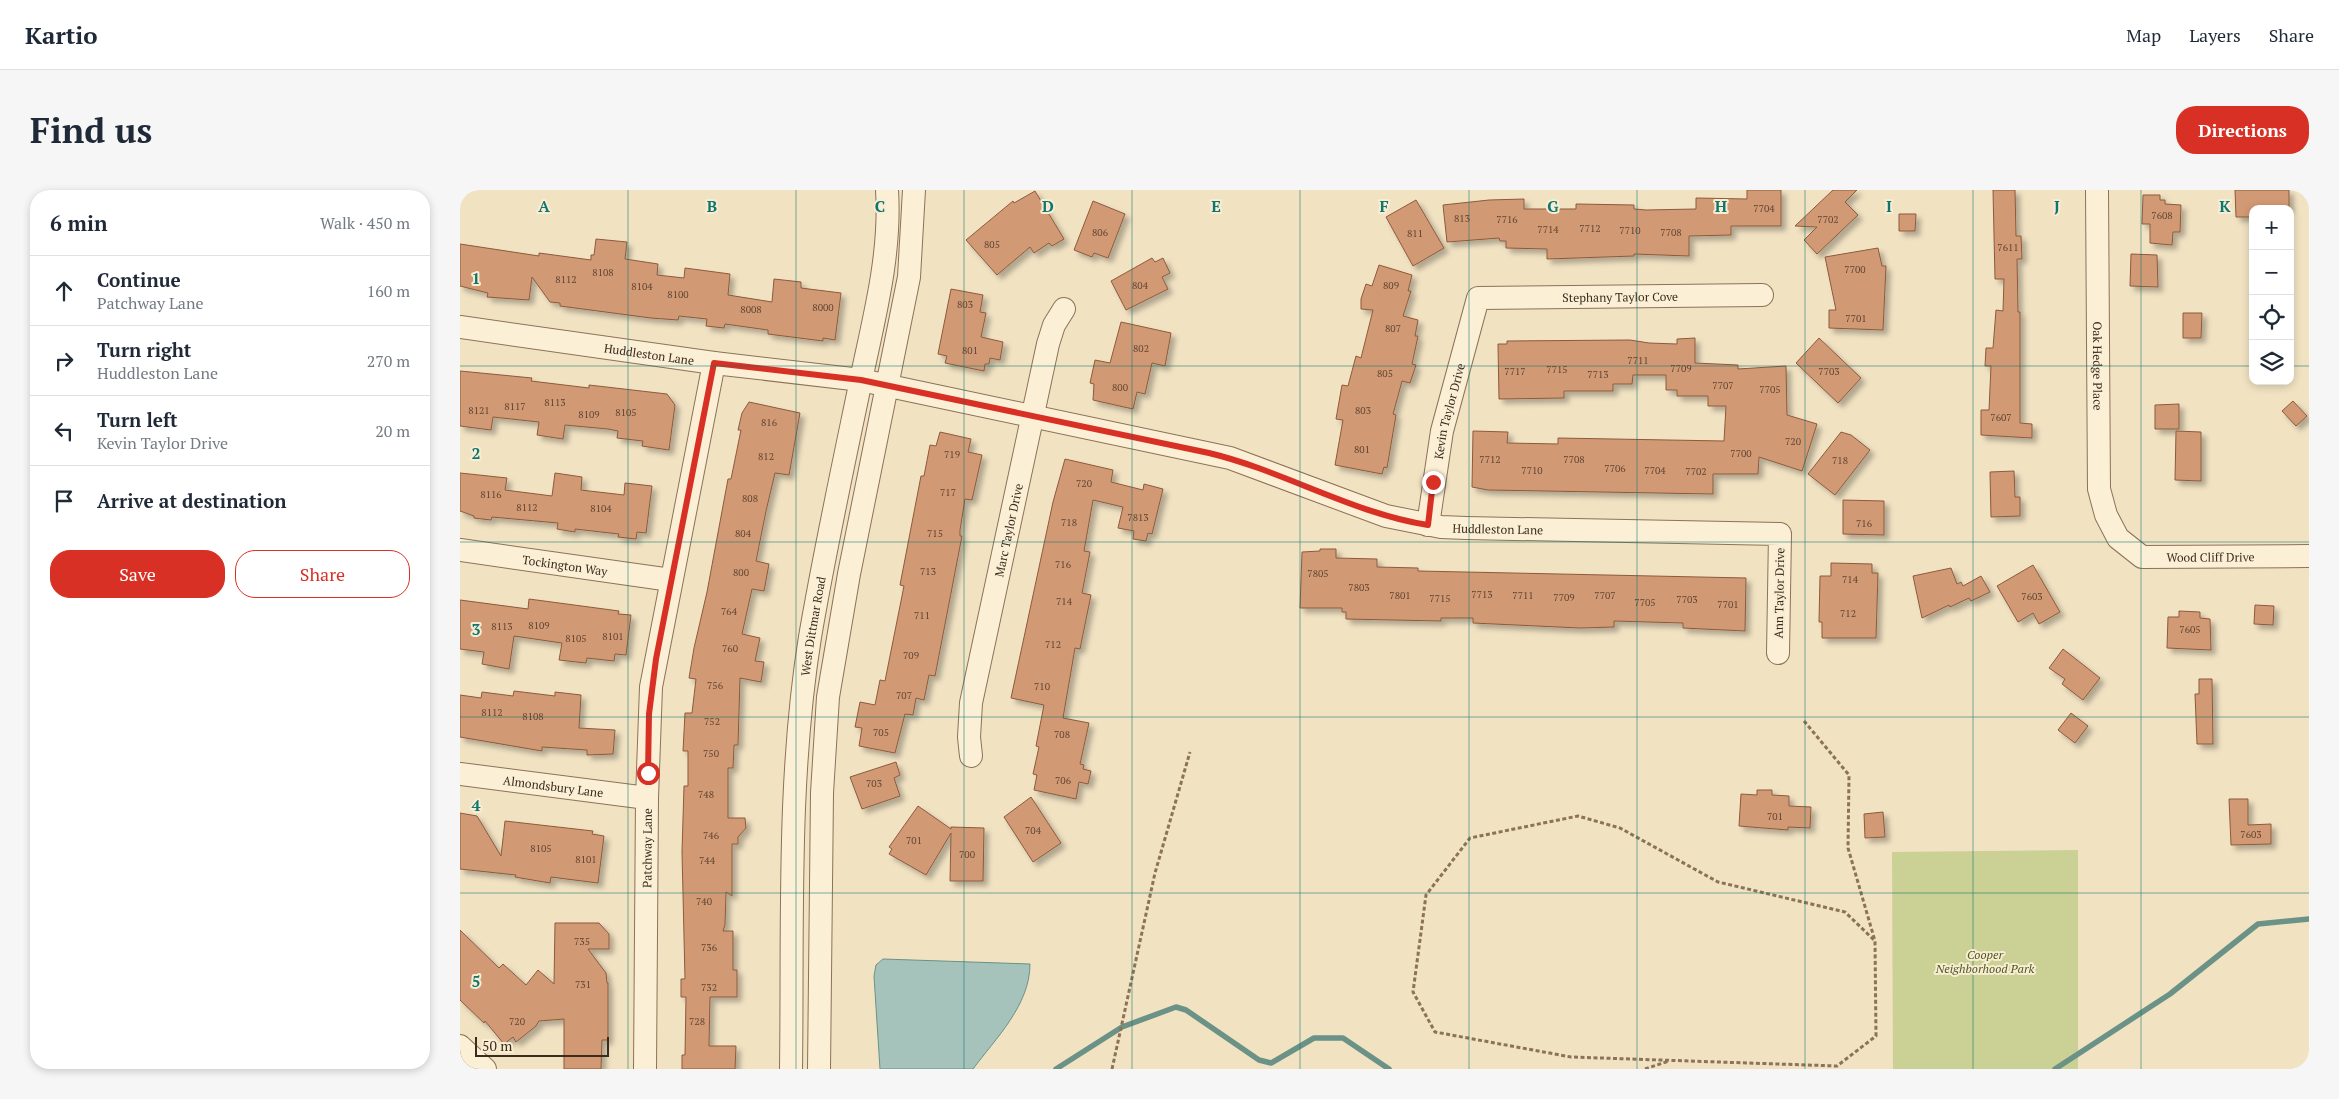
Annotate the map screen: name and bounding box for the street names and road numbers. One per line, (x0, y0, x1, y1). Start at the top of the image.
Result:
street label: Stephany Taylor Cove (1562, 288, 1678, 305)
street label: Oak Hedge Place (2090, 321, 2106, 411)
street label: Huddleston Lane (603, 340, 695, 368)
street label: Kevin Taylor Drive (1430, 361, 1468, 460)
street label: Marc Taylor Drive (991, 482, 1025, 578)
street label: Huddleston Lane (1452, 520, 1543, 537)
street label: Ann Taylor Drive (1771, 547, 1787, 639)
street label: Wood Cliff Drive (2166, 549, 2255, 564)
street label: Tockington Way (521, 551, 609, 579)
street label: West Dittmar Road (797, 575, 828, 677)
street label: Almondsbury Lane (502, 772, 604, 800)
street label: Patchway Lane (639, 808, 654, 888)

